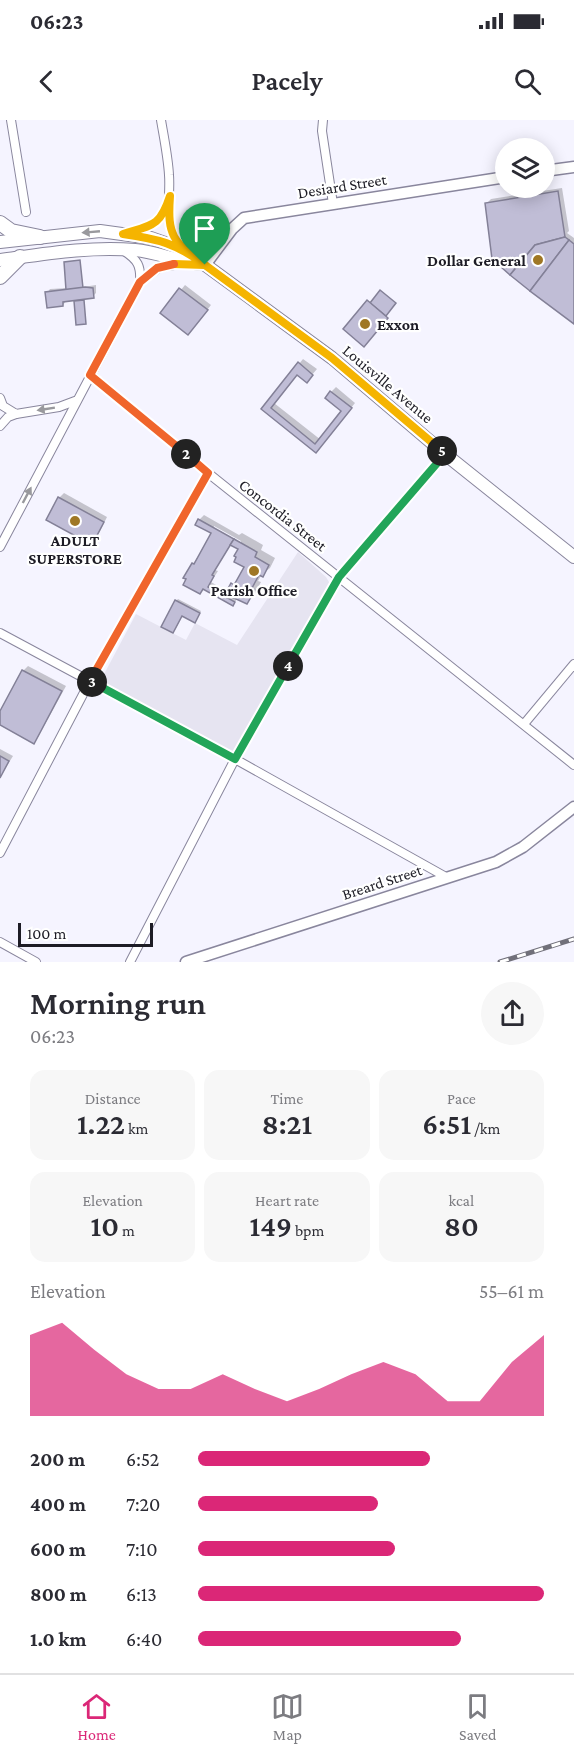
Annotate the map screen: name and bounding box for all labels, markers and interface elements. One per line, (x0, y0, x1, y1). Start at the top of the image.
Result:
text: 06:23 (30, 9, 83, 34)
icon: back (30, 65, 63, 98)
icon: search (511, 65, 544, 98)
text: Pacely (251, 66, 323, 96)
map controls (495, 138, 555, 198)
button: layers (495, 138, 555, 198)
street label: Desiard Street (296, 170, 388, 201)
pin (179, 203, 230, 265)
icon: arrive (188, 212, 221, 245)
one-way arrow (81, 227, 100, 237)
place label: Dollar General (427, 252, 526, 269)
marker: Dollar General (531, 253, 545, 267)
place label: Exxon (377, 316, 419, 333)
marker: Exxon (358, 317, 372, 331)
street label: Louisville Avenue (340, 342, 436, 426)
one-way arrow (36, 405, 55, 414)
pin: 5 (427, 436, 457, 466)
pin: 2 (171, 439, 201, 469)
text: 5 (438, 442, 446, 459)
text: 2 (182, 445, 190, 462)
street label: Concordia Street (236, 476, 331, 555)
one-way arrow (22, 486, 32, 503)
marker: ADULT SUPERSTORE (68, 514, 82, 528)
place label: ADULT SUPERSTORE (28, 532, 122, 567)
marker: Parish Office (247, 564, 261, 578)
place label: Parish Office (211, 582, 298, 599)
pin: 4 (273, 651, 303, 681)
text: 4 (284, 657, 292, 674)
pin: 3 (77, 667, 107, 697)
text: 3 (88, 673, 96, 690)
street label: Breard Street (340, 861, 425, 903)
scale bar (18, 920, 153, 947)
text: 100 m (27, 925, 66, 942)
button: share (481, 982, 544, 1045)
text: Morning run (30, 984, 206, 1021)
text: 06:23 (30, 1025, 75, 1047)
text: Distance (85, 1090, 141, 1107)
text: Time (271, 1090, 303, 1107)
text: Pace (447, 1090, 476, 1107)
text: 1.22 (77, 1107, 125, 1140)
text: 8:21 (262, 1107, 312, 1140)
text: 6:51 (422, 1107, 471, 1140)
text: km (125, 1120, 148, 1137)
text: /km (471, 1120, 500, 1137)
text: Elevation (82, 1192, 143, 1209)
text: Heart rate (255, 1192, 319, 1209)
text: kcal (448, 1192, 474, 1209)
text: 10 (91, 1209, 119, 1242)
text: 149 (250, 1209, 292, 1242)
text: 80 (444, 1209, 479, 1242)
text: m (119, 1222, 135, 1239)
text: bpm (292, 1222, 324, 1239)
text: Elevation (30, 1280, 106, 1302)
text: 55–61 m (479, 1280, 544, 1302)
text: 200 m (30, 1448, 85, 1470)
text: 6:52 (126, 1448, 159, 1470)
text: 400 m (30, 1493, 86, 1515)
text: 7:20 (126, 1493, 160, 1515)
text: 600 m (30, 1538, 86, 1560)
text: 7:10 (126, 1538, 157, 1560)
text: 800 m (30, 1583, 87, 1605)
text: 6:13 (126, 1583, 157, 1605)
text: 1.0 km (30, 1628, 86, 1650)
text: 6:40 (126, 1628, 162, 1650)
tab: Home (78, 1690, 116, 1743)
tab: Map (271, 1690, 304, 1743)
tab: Saved (459, 1690, 496, 1743)

